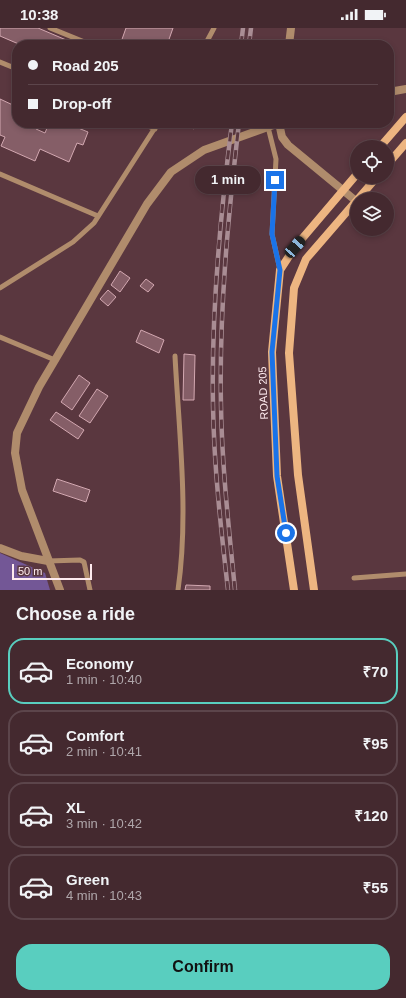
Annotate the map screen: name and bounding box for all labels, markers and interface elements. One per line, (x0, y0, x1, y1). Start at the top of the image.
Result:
text: 10:38 (20, 6, 58, 23)
text: Road 205 (52, 57, 119, 74)
text: Drop-off (52, 95, 111, 112)
map controls (350, 140, 394, 236)
button: locate (350, 140, 394, 184)
callout: 1 min (195, 166, 261, 194)
route end (266, 171, 284, 189)
text: 1 min (211, 172, 245, 187)
button: layers (350, 192, 394, 236)
car (283, 234, 307, 260)
street label: ROAD 205 (256, 366, 270, 420)
route start (277, 524, 295, 542)
scale bar (12, 562, 92, 581)
text: 50 m (18, 565, 42, 577)
text: Choose a ride (16, 604, 135, 624)
icon: car (18, 653, 54, 689)
text: Economy (66, 655, 134, 672)
text: ₹70 (363, 663, 388, 680)
text: 1 min · 10:40 (66, 672, 142, 687)
icon: car (18, 725, 54, 761)
text: Comfort (66, 727, 124, 744)
text: ₹95 (363, 735, 388, 752)
text: 2 min · 10:41 (66, 744, 142, 759)
icon: car (18, 797, 54, 833)
text: XL (66, 799, 85, 816)
text: ₹120 (354, 807, 388, 824)
text: 3 min · 10:42 (66, 816, 142, 831)
icon: car (18, 869, 54, 905)
text: Green (66, 871, 109, 888)
text: ₹55 (363, 879, 388, 896)
text: 4 min · 10:43 (66, 888, 142, 903)
button: Confirm (16, 944, 390, 990)

